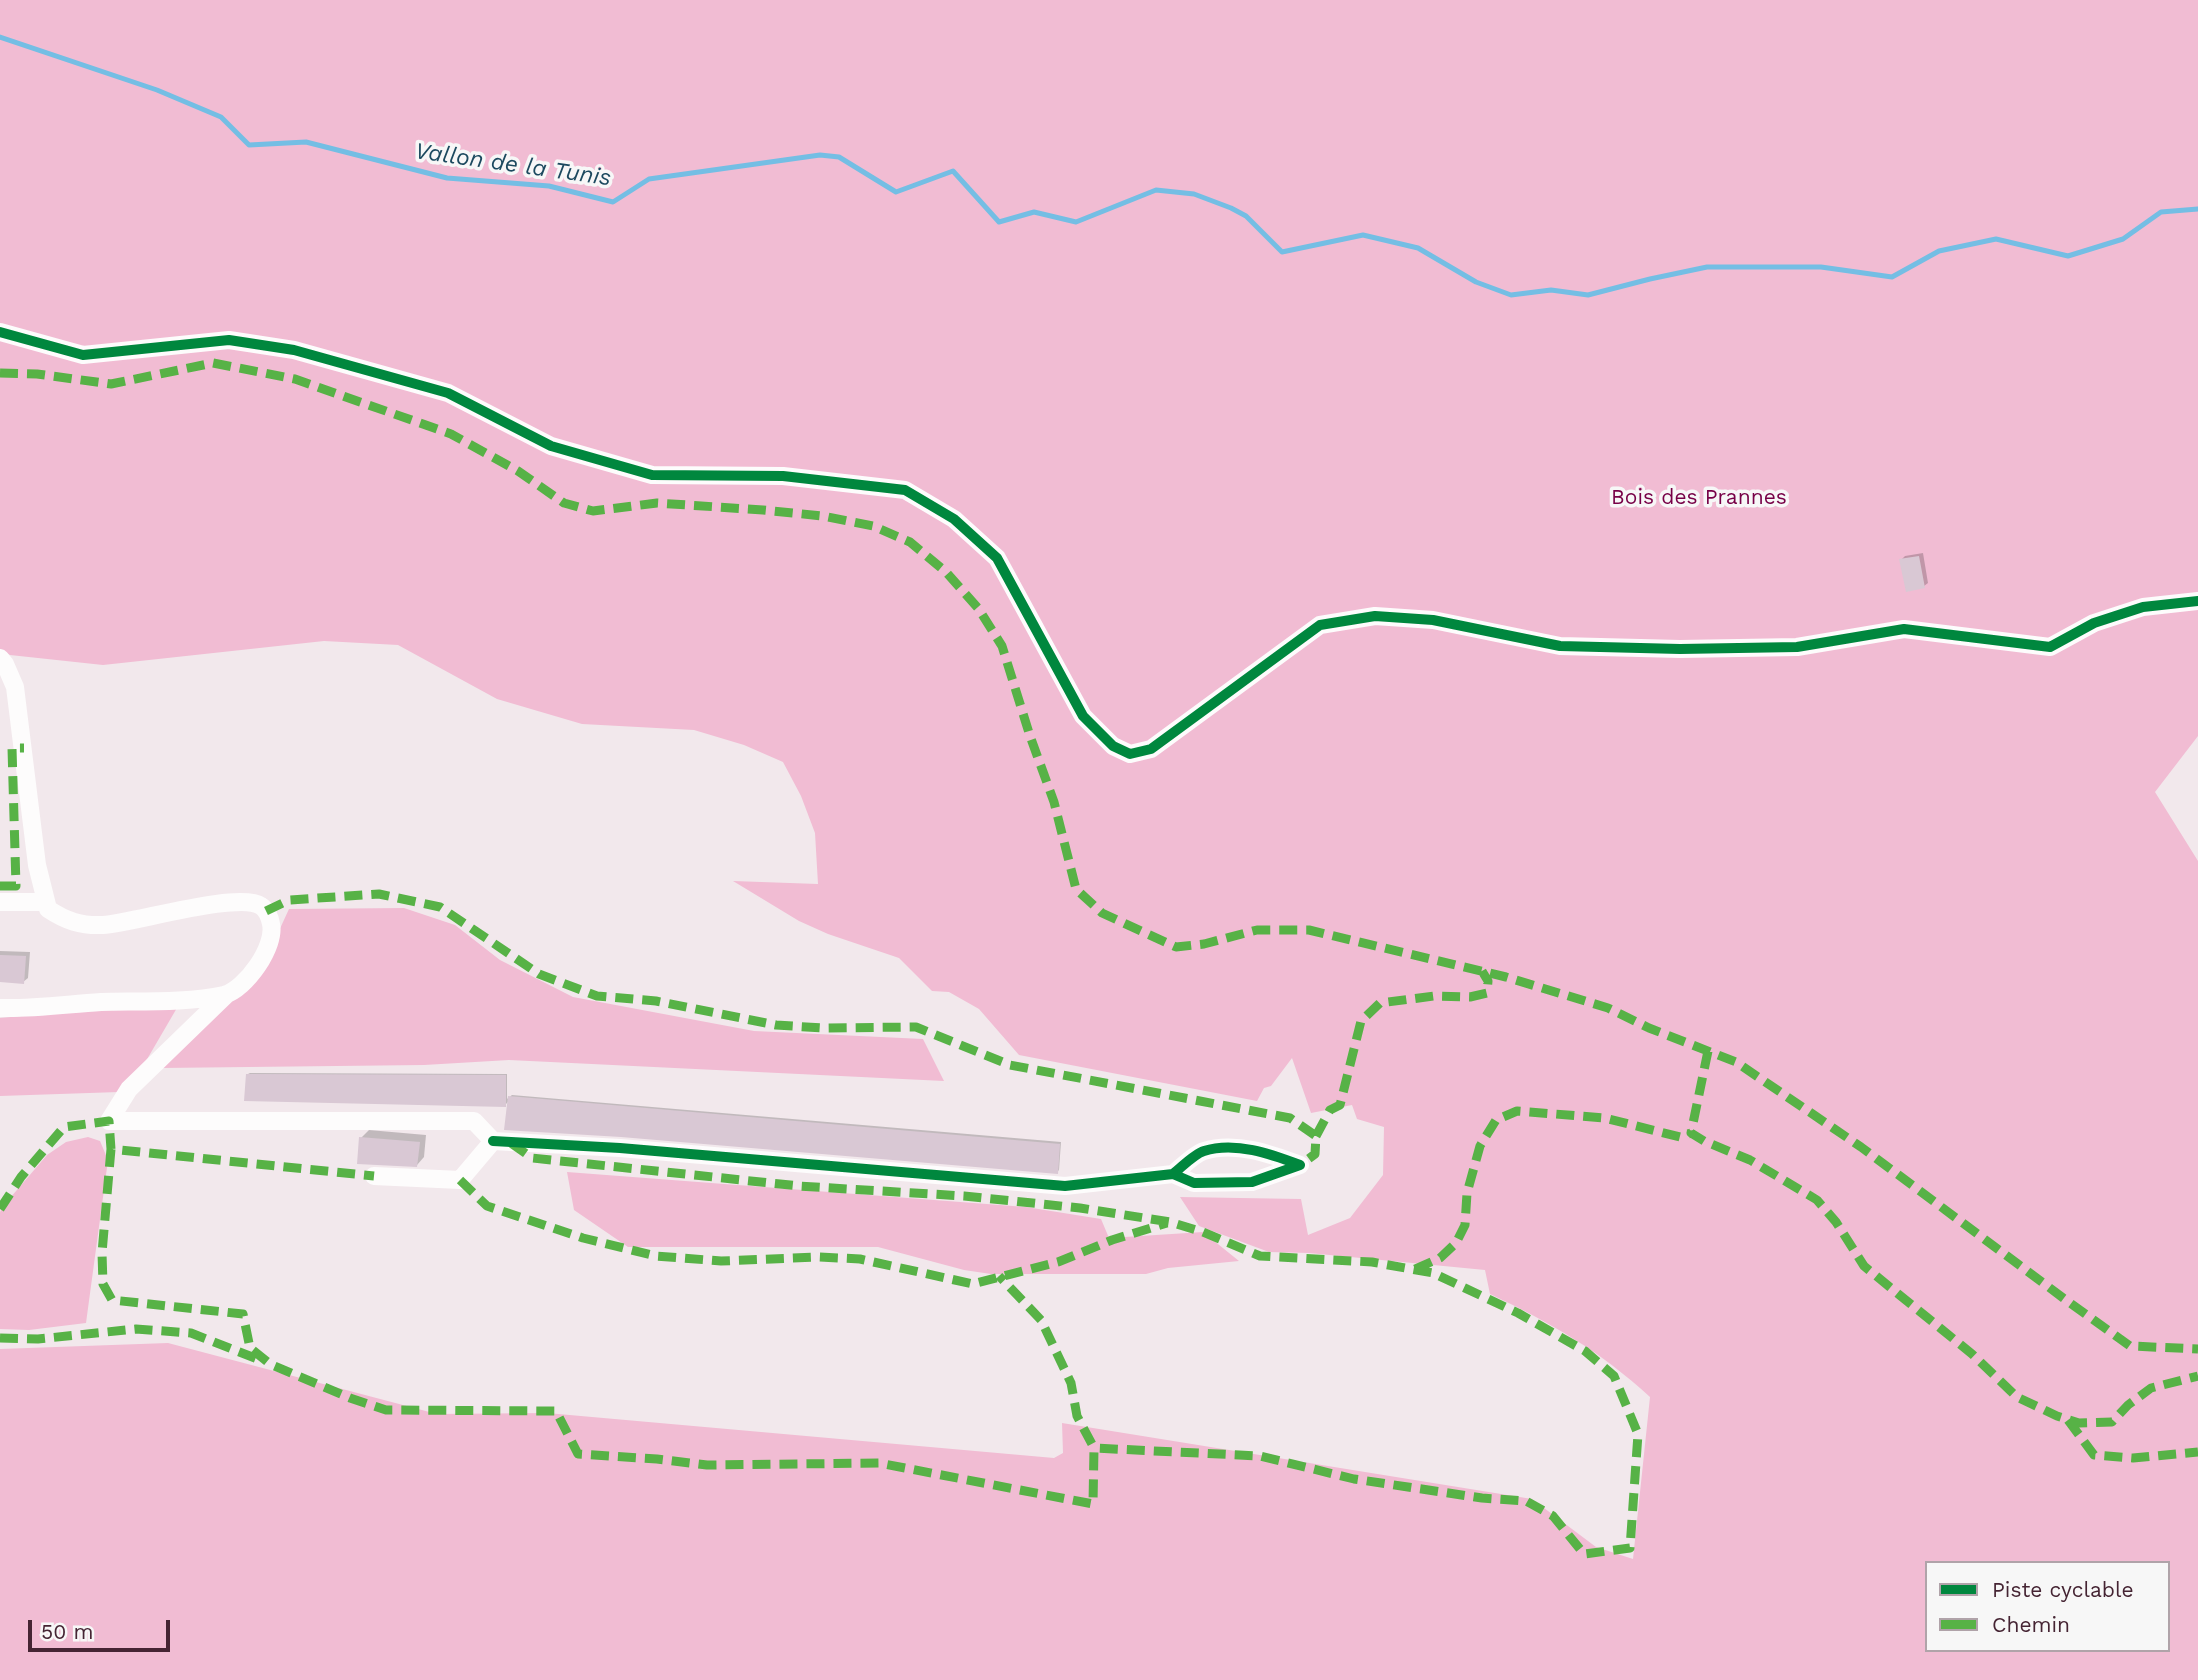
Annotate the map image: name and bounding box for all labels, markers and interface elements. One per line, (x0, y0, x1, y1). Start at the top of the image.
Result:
water label: Vallon de la Tunis (413, 138, 613, 192)
park label: Bois des Prannes (1611, 485, 1787, 511)
legend (1925, 1561, 2170, 1652)
text: Piste cyclable (1992, 1577, 2134, 1602)
scale bar (32, 1606, 173, 1650)
text: Chemin (1992, 1612, 2070, 1637)
text: 50 m (41, 1619, 93, 1644)

